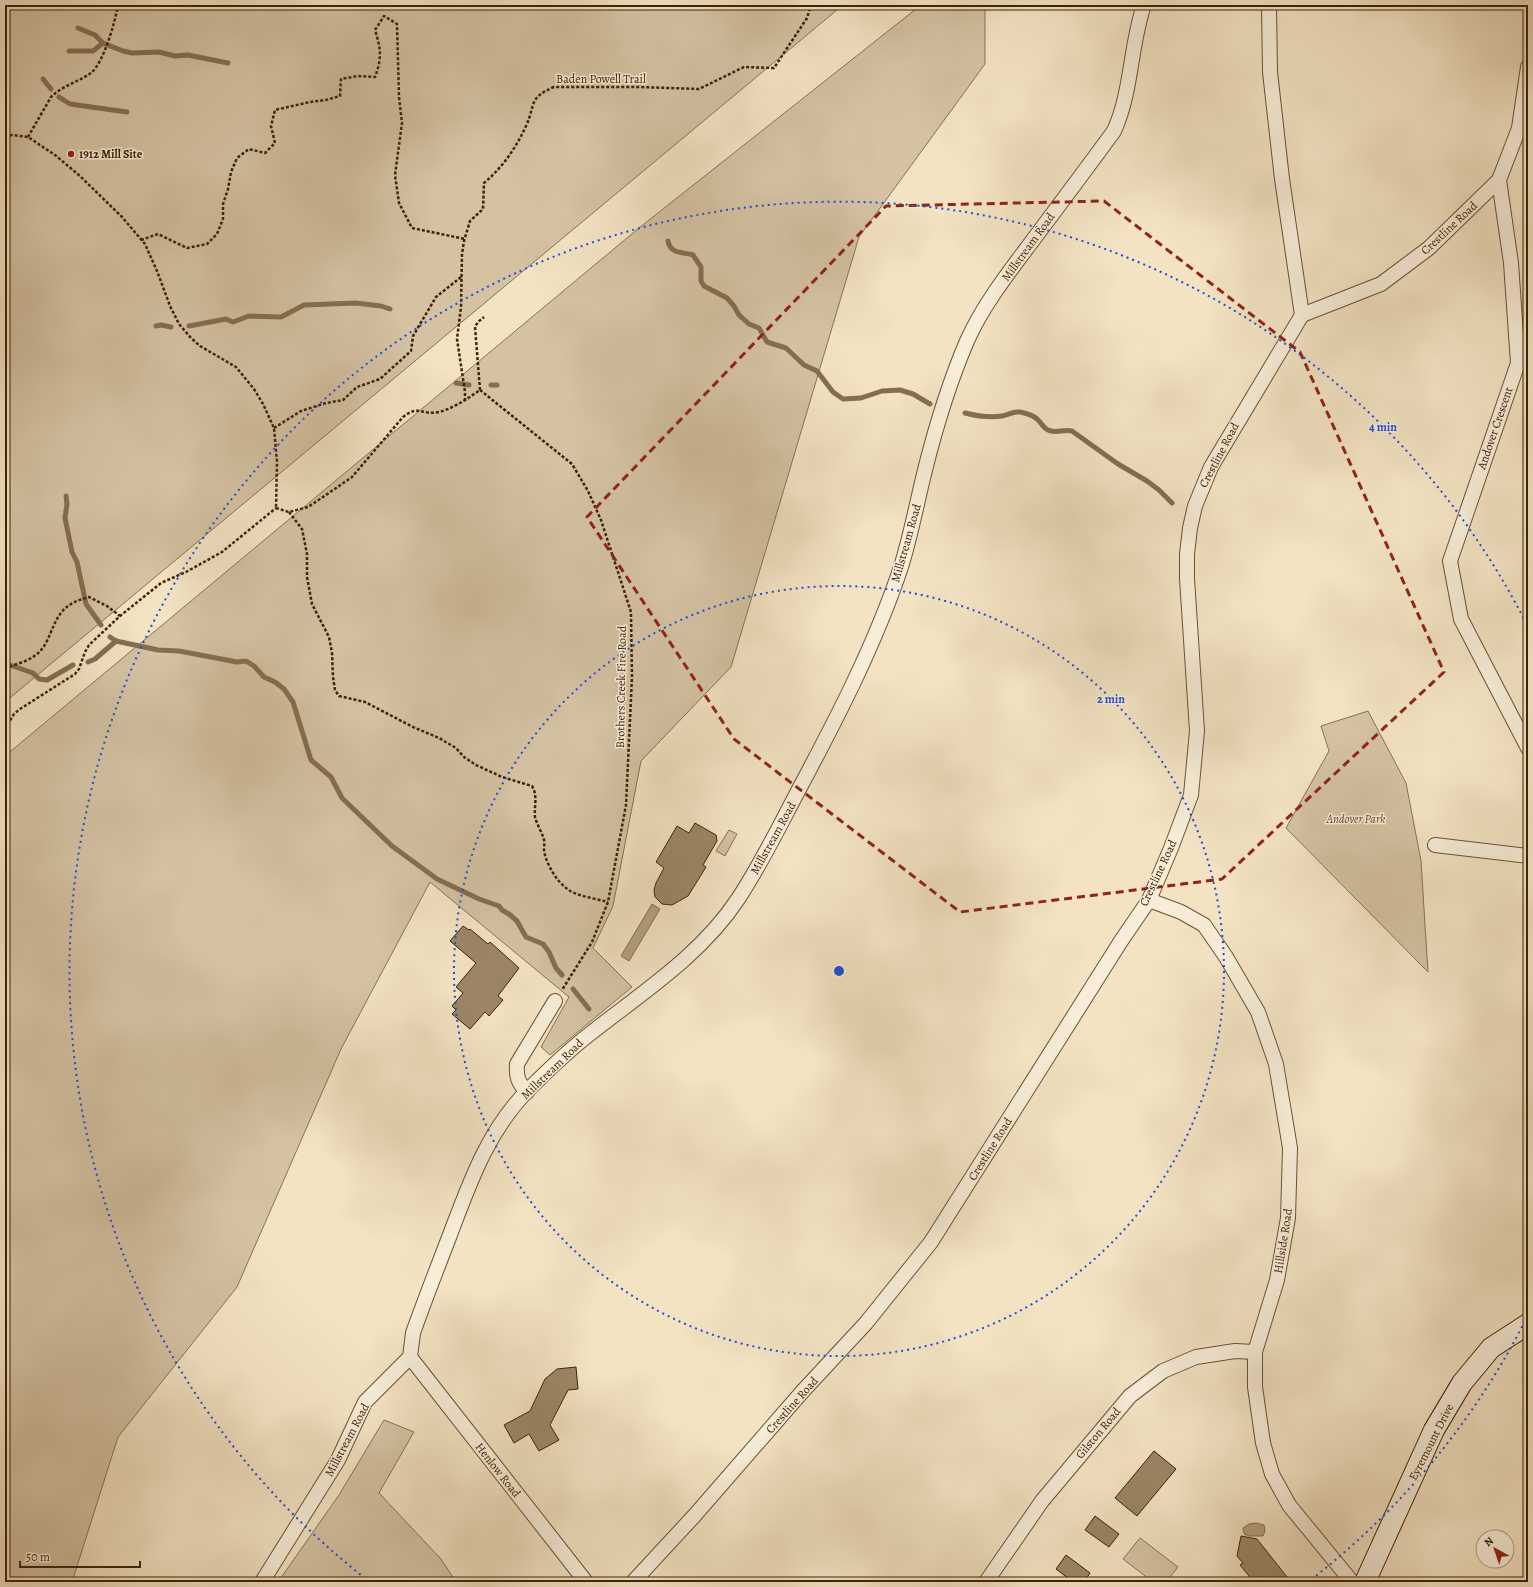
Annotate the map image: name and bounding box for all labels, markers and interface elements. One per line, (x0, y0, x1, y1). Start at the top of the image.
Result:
street label: Baden Powell Trail (556, 71, 646, 87)
place label: 1912 Mill Site (79, 146, 143, 162)
marker: 1912 Mill Site (66, 149, 76, 159)
street label: Crestline Road (1417, 197, 1481, 258)
street label: Millstream Road (998, 209, 1059, 284)
street label: Andover Crescent (1473, 385, 1517, 472)
street label: Crestline Road (1195, 419, 1243, 490)
text: 4 min (1369, 419, 1397, 435)
street label: Millstream Road (887, 501, 925, 584)
street label: Brothers Creek Fire Road (612, 625, 630, 748)
text: 2 min (1097, 691, 1125, 707)
street label: Millstream Road (746, 798, 800, 877)
park label: Andover Park (1326, 811, 1386, 827)
street label: Crestline Road (1136, 837, 1181, 909)
centre of rings (832, 964, 846, 978)
street label: Millstream Road (517, 1035, 587, 1103)
street label: Crestline Road (964, 1114, 1016, 1184)
street label: Hillside Road (1270, 1207, 1296, 1275)
street label: Crestline Road (762, 1373, 822, 1437)
street label: Millstream Road (321, 1400, 373, 1479)
street label: Eyremount Drive (1405, 1401, 1457, 1483)
street label: Gilston Road (1072, 1403, 1125, 1462)
street label: Henlow Road (472, 1439, 525, 1501)
north arrow (1475, 1529, 1515, 1569)
text: N (1481, 1533, 1497, 1550)
scale bar (20, 1543, 140, 1569)
text: 50 m (26, 1549, 50, 1565)

